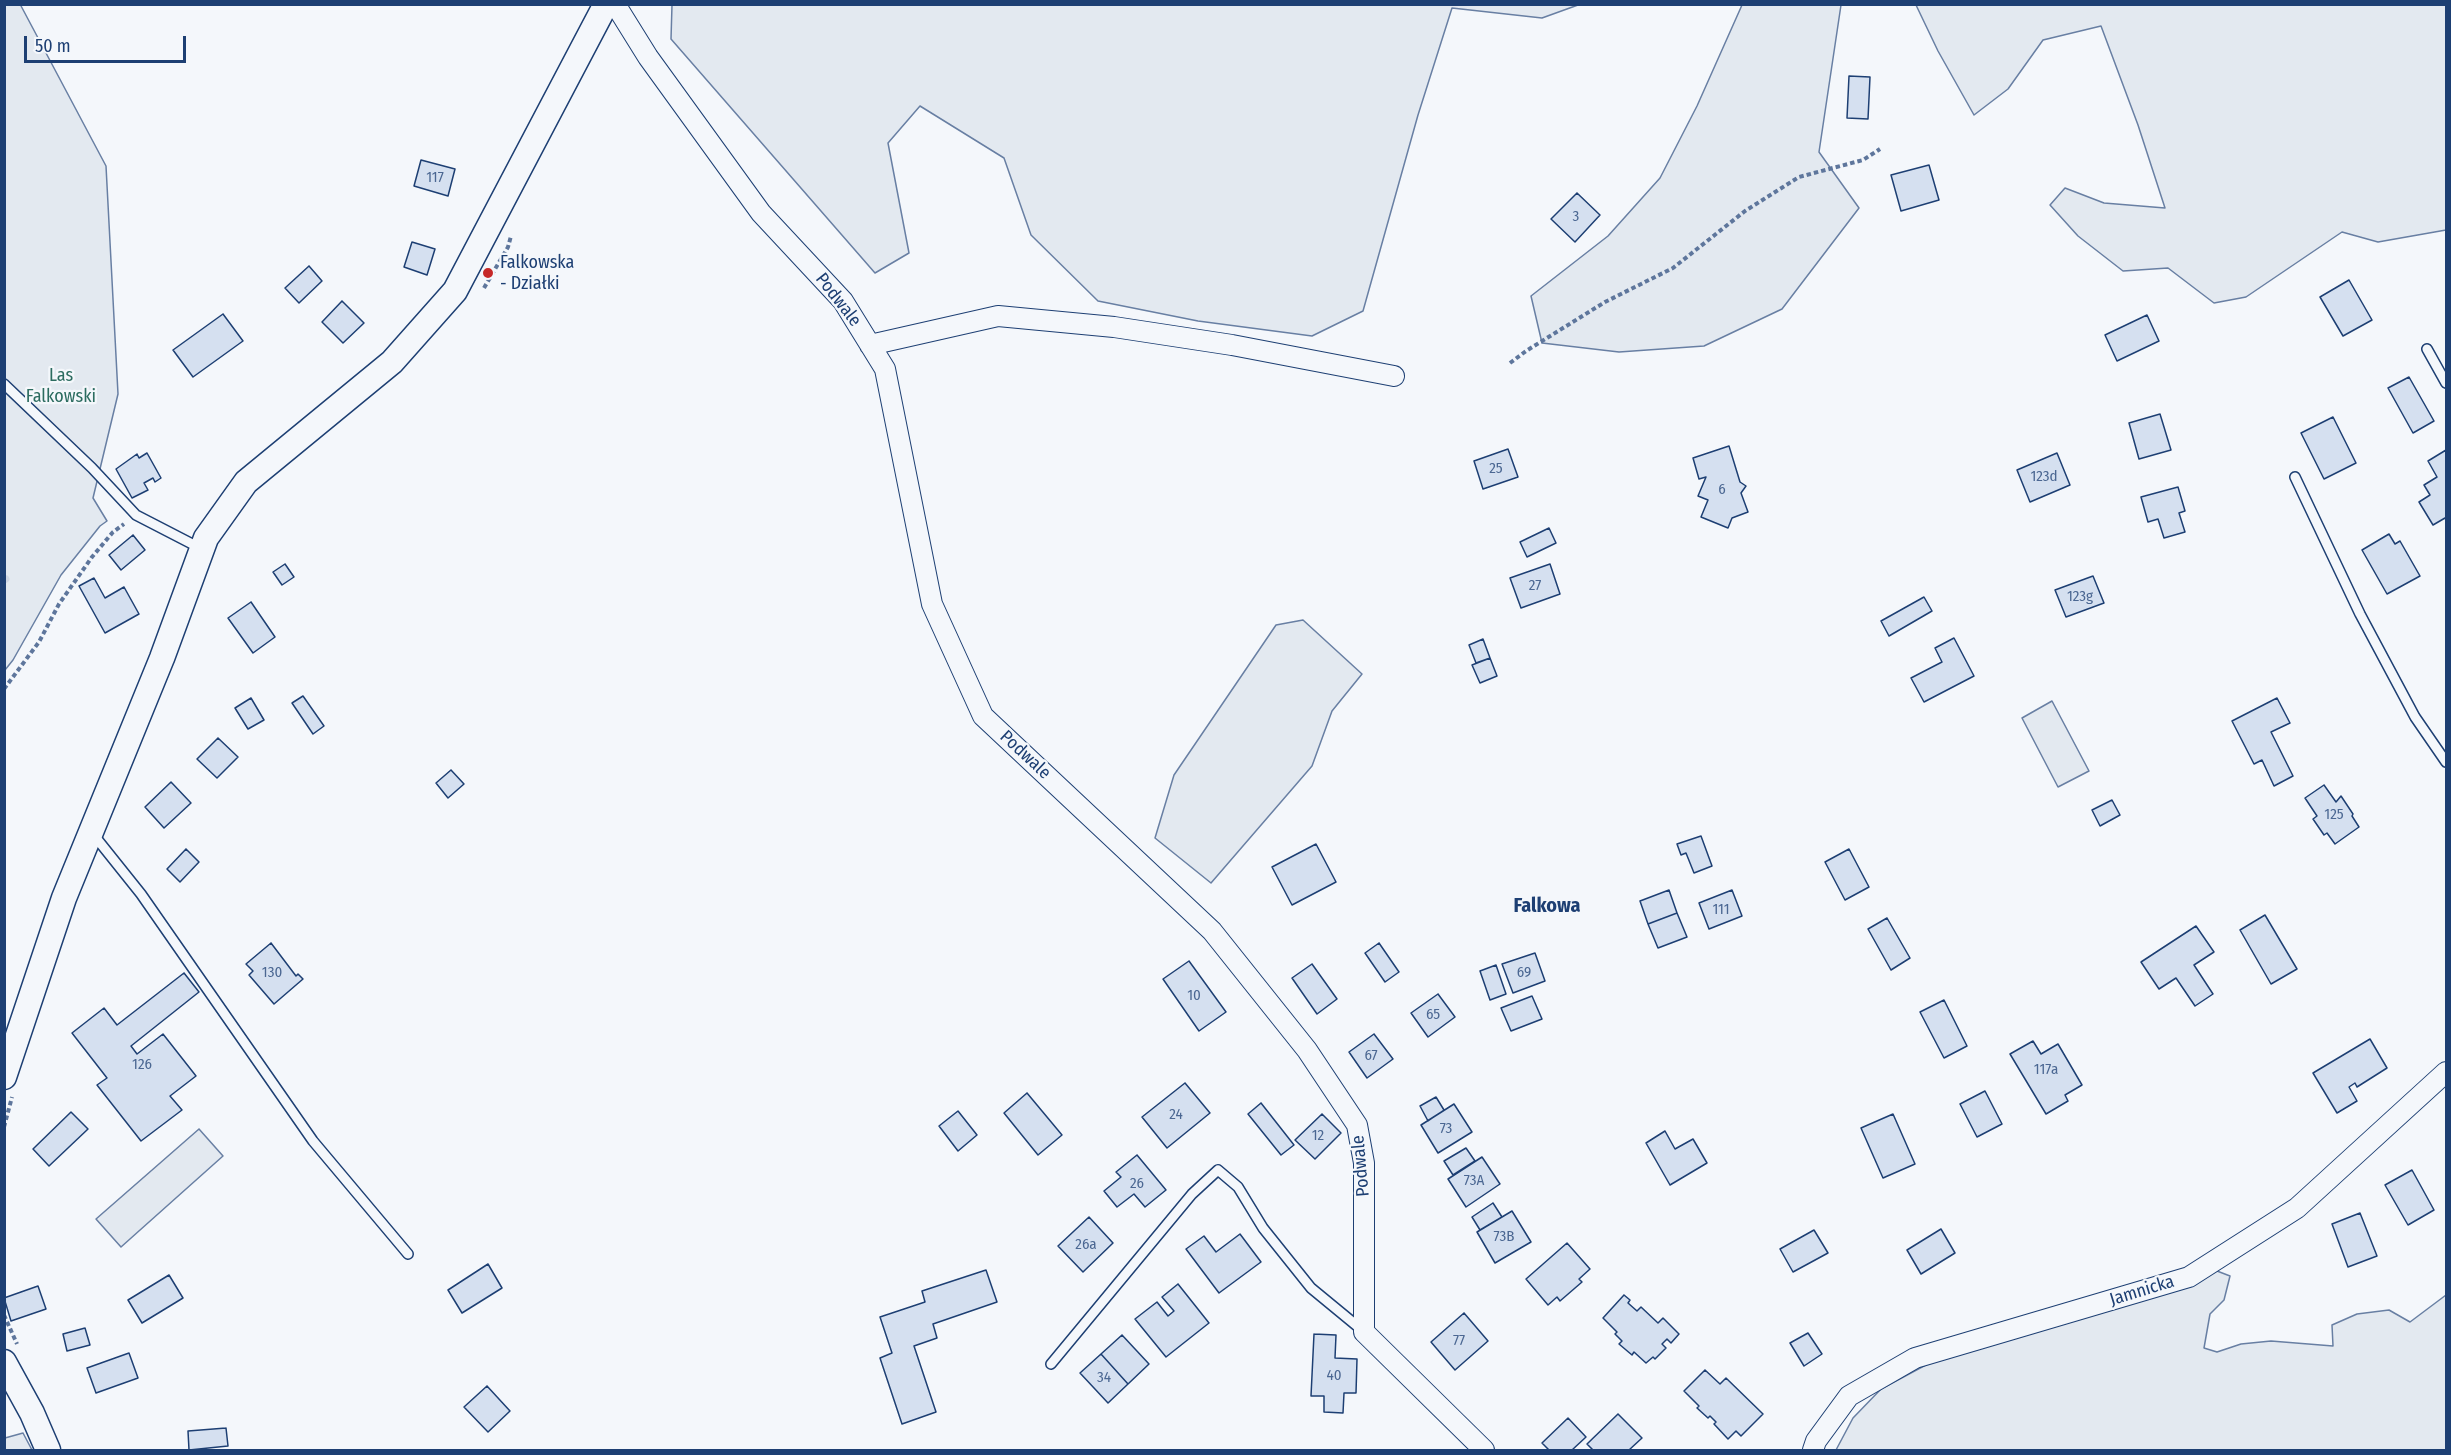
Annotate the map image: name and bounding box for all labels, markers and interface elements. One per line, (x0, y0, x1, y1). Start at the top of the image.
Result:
scale bar (27, 24, 189, 62)
text: 50 m (35, 35, 71, 57)
house number: 117 (426, 169, 444, 187)
house number: 3 (1573, 208, 1579, 226)
place label: Falkowska - Działki (500, 252, 574, 294)
marker: Falkowska - Działki (481, 266, 495, 280)
street label: Podwale (810, 269, 866, 331)
park label: Las Falkowski (26, 365, 96, 407)
house number: 25 (1489, 460, 1503, 478)
house number: 123d (2030, 468, 2058, 486)
house number: 6 (1718, 481, 1726, 499)
house number: 27 (1529, 577, 1541, 595)
house number: 123g (2067, 588, 2093, 606)
street label: Podwale (995, 726, 1055, 784)
house number: 125 (2324, 806, 2344, 824)
district label: Falkowa (1514, 894, 1580, 918)
house number: 111 (1712, 901, 1730, 919)
house number: 130 (262, 964, 282, 982)
house number: 69 (1517, 964, 1531, 982)
house number: 10 (1187, 987, 1201, 1005)
house number: 65 (1426, 1006, 1440, 1024)
house number: 67 (1364, 1047, 1378, 1065)
house number: 126 (132, 1056, 152, 1074)
house number: 117a (2034, 1061, 2058, 1079)
house number: 24 (1169, 1106, 1183, 1124)
house number: 73 (1440, 1120, 1452, 1138)
house number: 12 (1312, 1127, 1324, 1145)
street label: Podwale (1348, 1134, 1374, 1198)
house number: 73A (1464, 1172, 1484, 1190)
house number: 26 (1130, 1175, 1144, 1193)
house number: 73B (1494, 1228, 1514, 1246)
house number: 26a (1075, 1236, 1097, 1254)
street label: Jamnicka (2107, 1271, 2177, 1311)
house number: 77 (1453, 1332, 1465, 1350)
house number: 40 (1326, 1367, 1342, 1385)
house number: 34 (1097, 1369, 1111, 1387)

